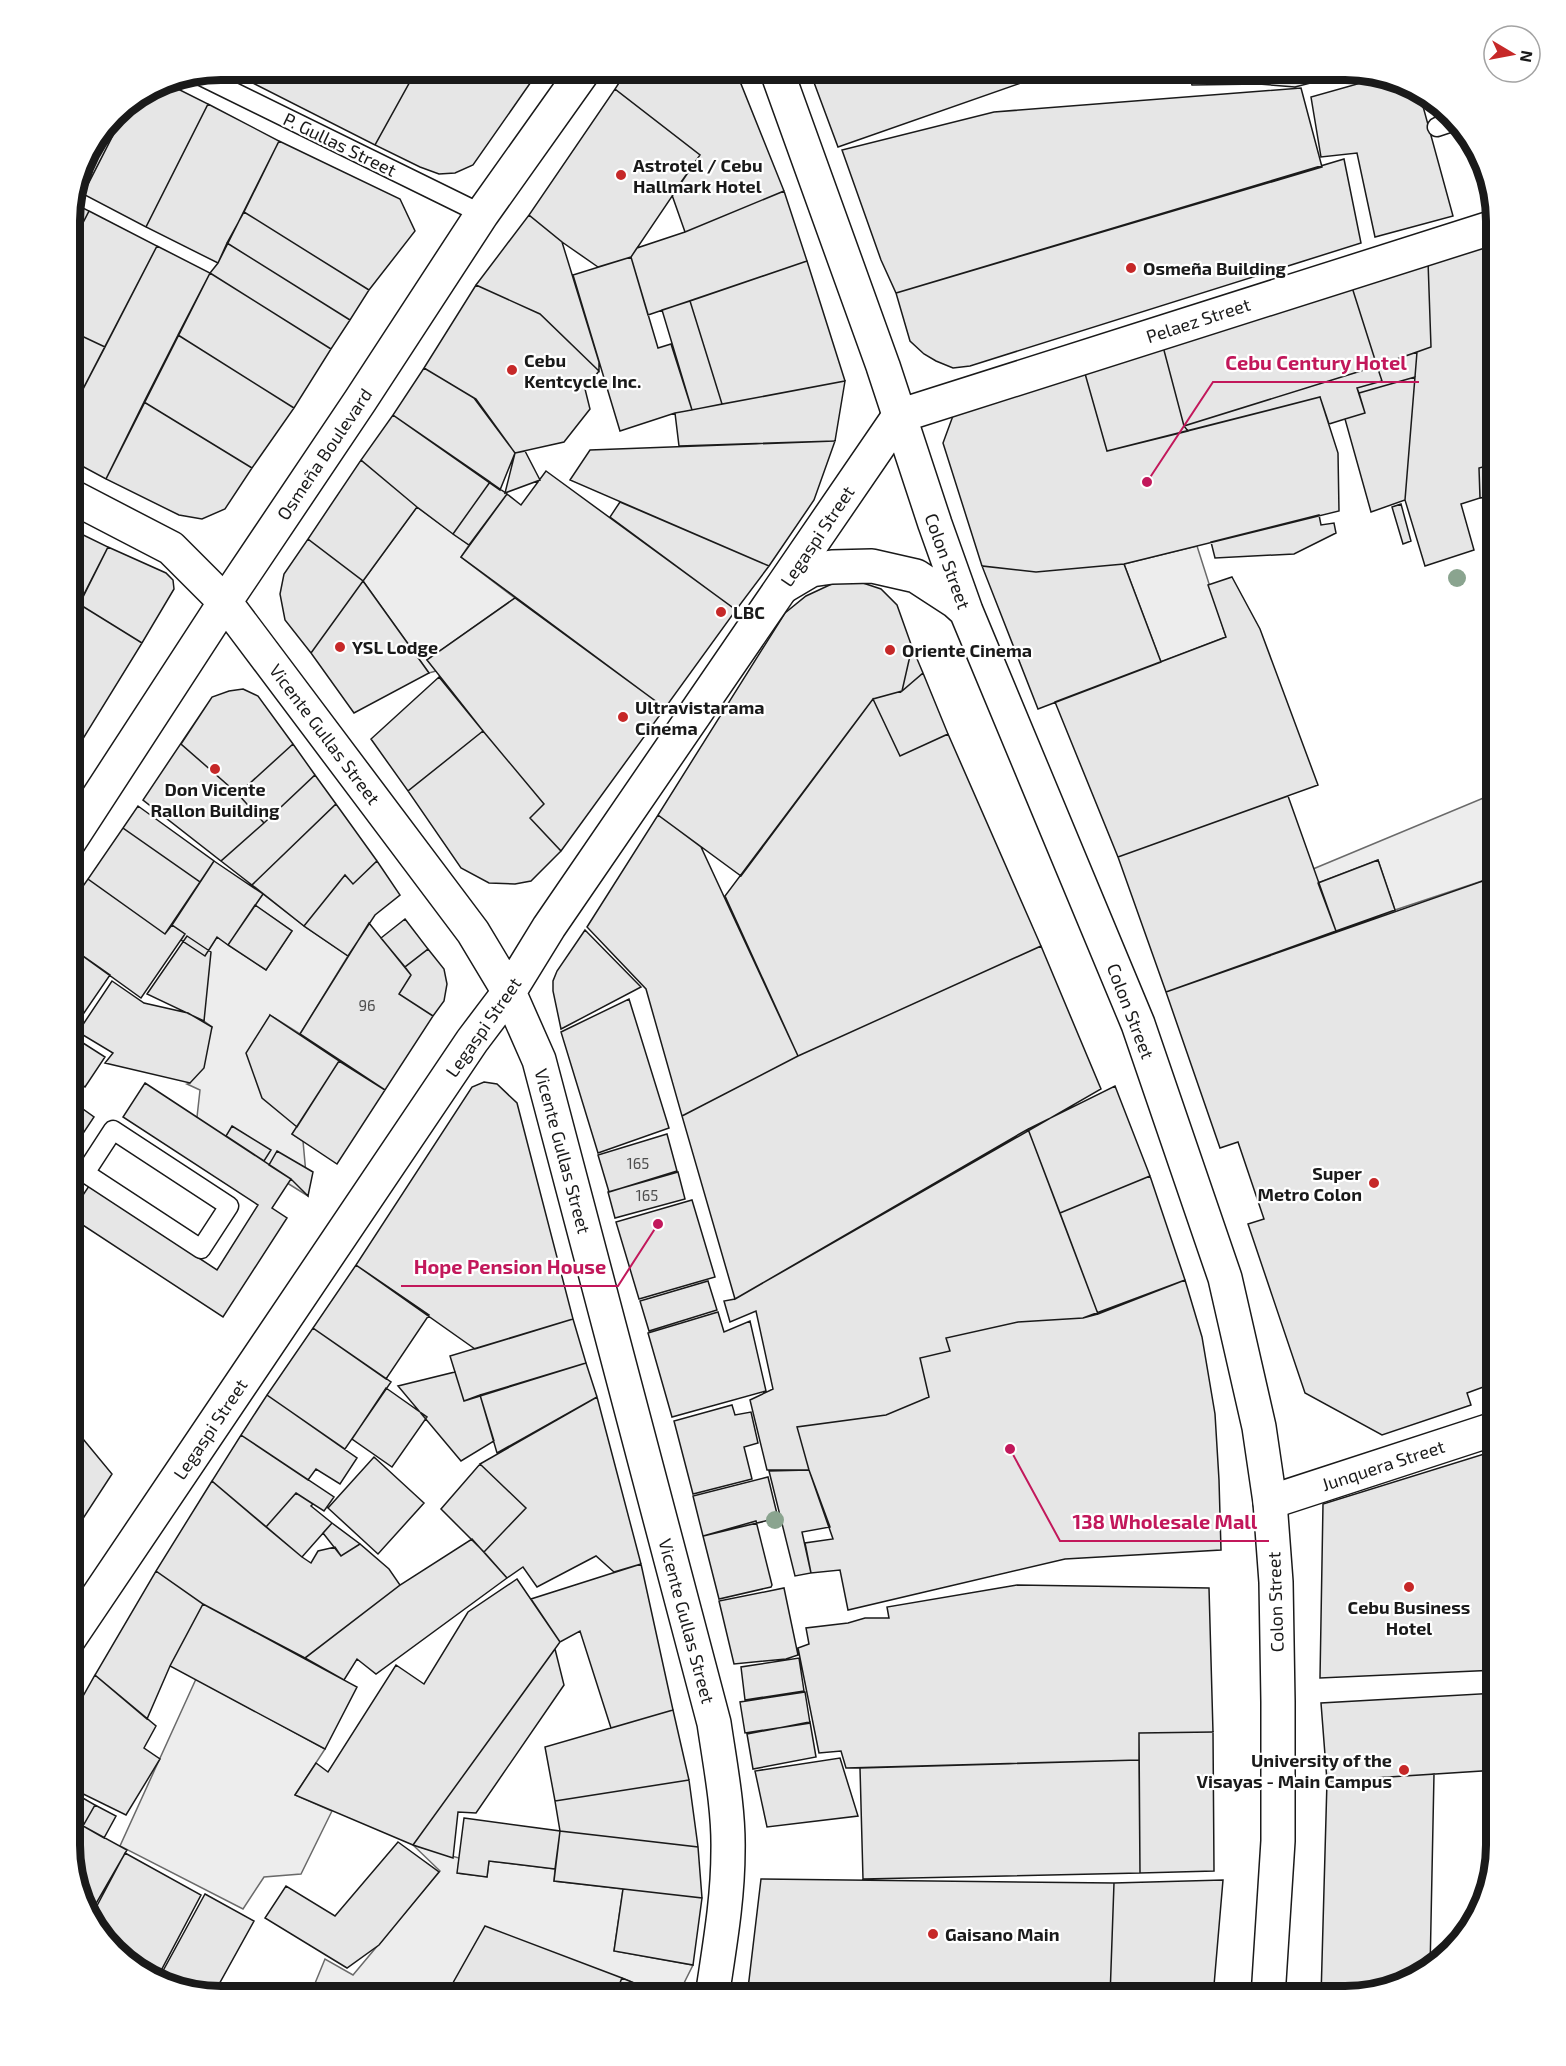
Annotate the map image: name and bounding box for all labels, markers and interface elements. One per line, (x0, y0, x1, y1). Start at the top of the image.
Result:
north arrow (1482, 24, 1542, 84)
text: N (1517, 49, 1538, 64)
street label: P. Gullas Street (280, 107, 400, 181)
place label: Astrotel / Cebu Hallmark Hotel (633, 154, 763, 197)
marker: Astrotel / Cebu Hallmark Hotel (614, 168, 628, 182)
place label: Osmeña Building (1143, 257, 1287, 279)
marker: Osmeña Building (1124, 261, 1138, 275)
street label: Pelaez Street (1143, 293, 1253, 347)
callout: Cebu Century Hotel (1213, 344, 1419, 382)
place label: Cebu Kentcycle Inc. (524, 349, 641, 392)
text: Cebu Century Hotel (1225, 350, 1407, 375)
marker: Cebu Kentcycle Inc. (505, 363, 519, 377)
street label: Osmeña Boulevard (272, 384, 376, 524)
street label: Legaspi Street (775, 481, 859, 591)
street label: Colon Street (920, 510, 976, 612)
place label: LBC (733, 601, 765, 623)
marker: LBC (714, 605, 728, 619)
place label: YSL Lodge (352, 636, 438, 658)
place label: Oriente Cinema (902, 639, 1032, 661)
marker: YSL Lodge (333, 640, 347, 654)
marker: Oriente Cinema (883, 643, 897, 657)
street label: Vicente Gullas Street (265, 659, 385, 809)
place label: Ultravistarama Cinema (635, 696, 765, 739)
marker: Ultravistarama Cinema (616, 710, 630, 724)
marker: Don Vicente Rallon Building (208, 762, 222, 776)
place label: Don Vicente Rallon Building (150, 778, 280, 821)
street label: Colon Street (1103, 960, 1159, 1062)
street label: Legaspi Street (440, 973, 526, 1081)
house number: 96 (358, 996, 376, 1014)
street label: Vicente Gullas Street (530, 1066, 596, 1236)
house number: 165 (627, 1154, 649, 1172)
place label: Super Metro Colon (1257, 1162, 1362, 1205)
marker: Super Metro Colon (1367, 1176, 1381, 1190)
house number: 165 (636, 1186, 658, 1204)
callout: Hope Pension House (401, 1248, 618, 1286)
text: Hope Pension House (414, 1254, 606, 1278)
street label: Legaspi Street (168, 1374, 252, 1484)
street label: Junquera Street (1319, 1435, 1447, 1495)
callout: 138 Wholesale Mall (1060, 1503, 1269, 1541)
text: 138 Wholesale Mall (1073, 1509, 1258, 1533)
street label: Vicente Gullas Street (654, 1536, 720, 1706)
street label: Colon Street (1262, 1551, 1288, 1653)
marker: Cebu Business Hotel (1402, 1580, 1416, 1594)
place label: Cebu Business Hotel (1348, 1596, 1470, 1639)
place label: University of the Visayas - Main Campus (1197, 1749, 1392, 1792)
marker: University of the Visayas - Main Campus (1397, 1763, 1411, 1777)
place label: Gaisano Main (945, 1923, 1060, 1945)
marker: Gaisano Main (926, 1927, 940, 1941)

